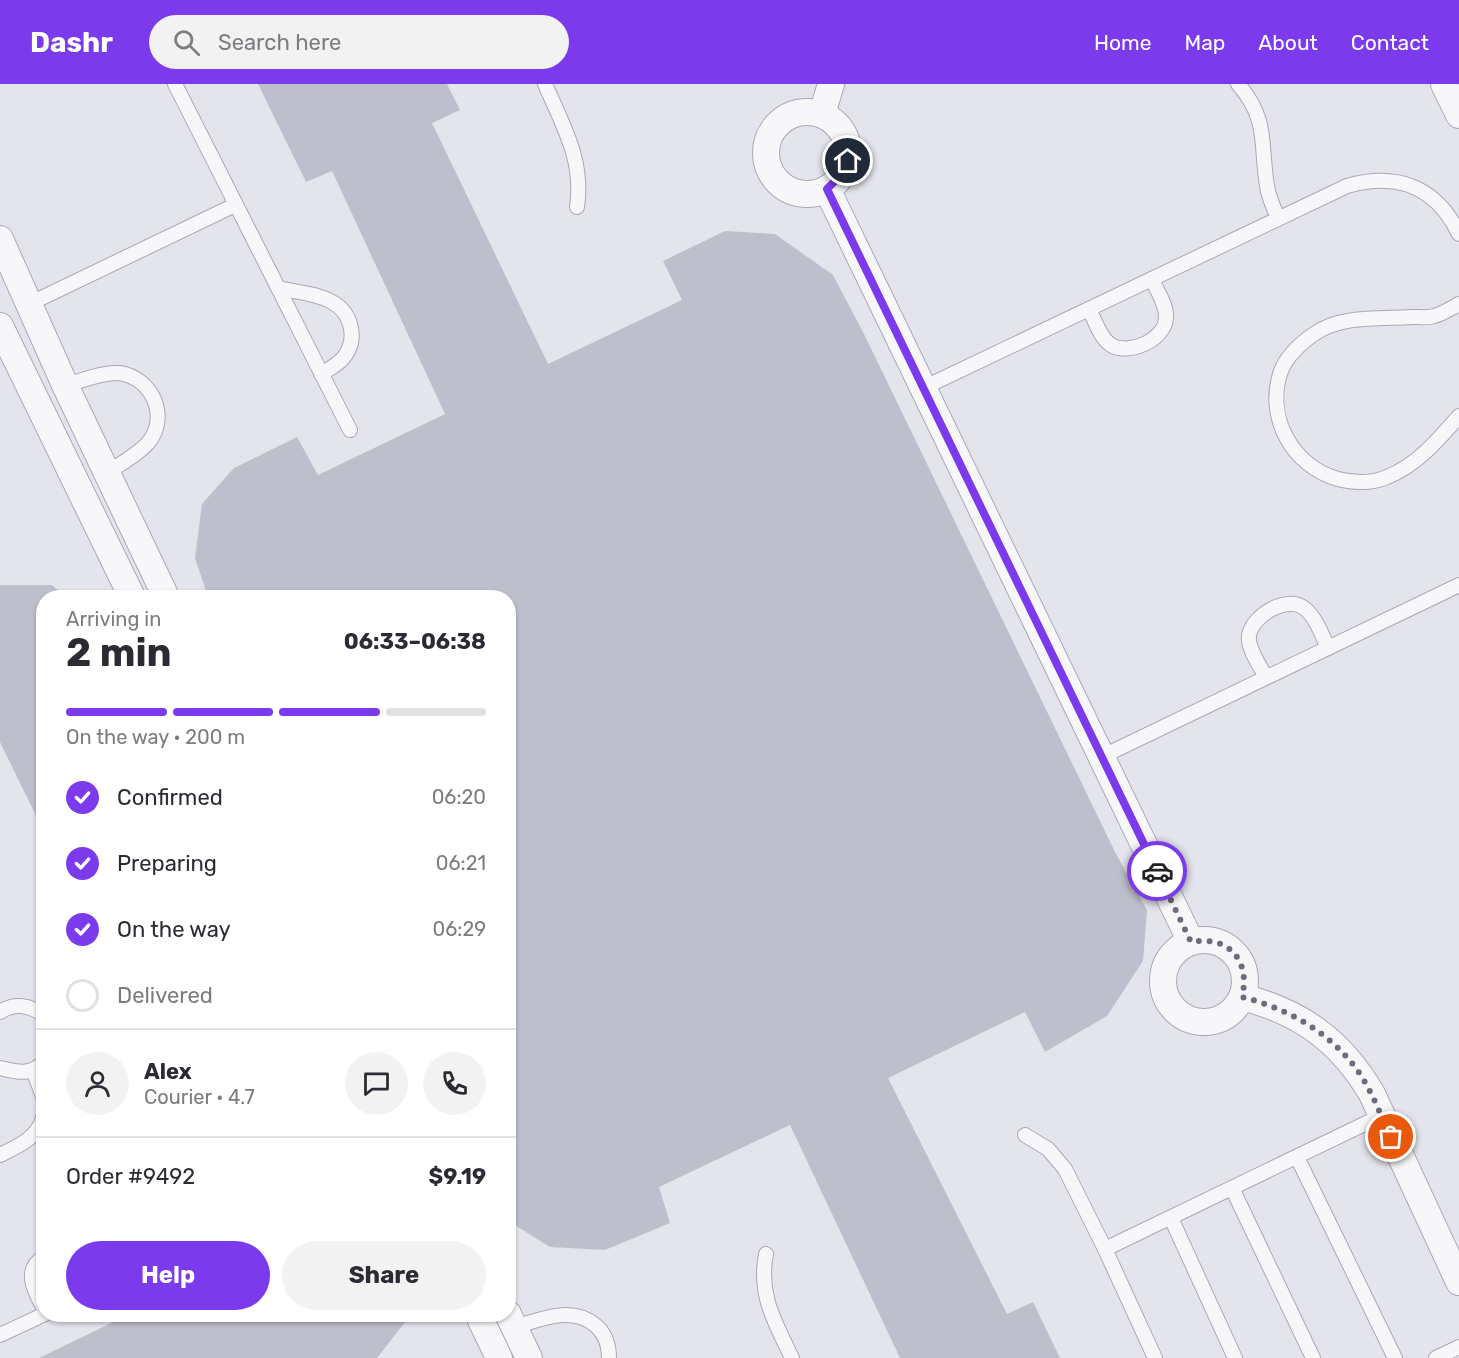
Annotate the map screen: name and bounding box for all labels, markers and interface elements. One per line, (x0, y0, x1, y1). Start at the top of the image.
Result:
search box (149, 15, 569, 69)
text: Dashr (30, 26, 113, 59)
icon: search (170, 26, 203, 59)
text: Search here (218, 29, 341, 56)
text: Home (1094, 30, 1151, 55)
text: Map (1184, 30, 1225, 55)
text: About (1258, 30, 1318, 55)
text: Contact (1351, 30, 1429, 55)
pin (822, 135, 873, 186)
icon: home (831, 144, 864, 177)
text: Arriving in (66, 607, 161, 631)
text: 06:33–06:38 (344, 628, 486, 655)
text: 2 min (66, 630, 172, 676)
text: On the way · 200 m (66, 725, 245, 749)
icon: check (66, 781, 99, 814)
text: Confirmed (117, 784, 223, 811)
text: 06:20 (432, 785, 486, 809)
courier (1127, 841, 1187, 901)
icon: check (66, 847, 99, 880)
text: Preparing (117, 850, 217, 877)
text: 06:21 (436, 851, 486, 875)
icon: car (1141, 855, 1174, 888)
icon: check (66, 913, 99, 946)
text: On the way (117, 916, 231, 943)
text: 06:29 (433, 917, 486, 941)
text: Delivered (117, 982, 213, 1009)
button: person (66, 1052, 129, 1115)
button: chat (345, 1052, 408, 1115)
button: phone (423, 1052, 486, 1115)
text: Alex (144, 1058, 192, 1085)
text: Courier · 4.7 (144, 1085, 255, 1109)
pin (1365, 1111, 1416, 1162)
icon: bag (1374, 1120, 1407, 1153)
text: Order #9492 (66, 1163, 195, 1190)
text: $9.19 (428, 1163, 486, 1190)
button: Help (66, 1241, 270, 1310)
button: Share (282, 1241, 486, 1310)

